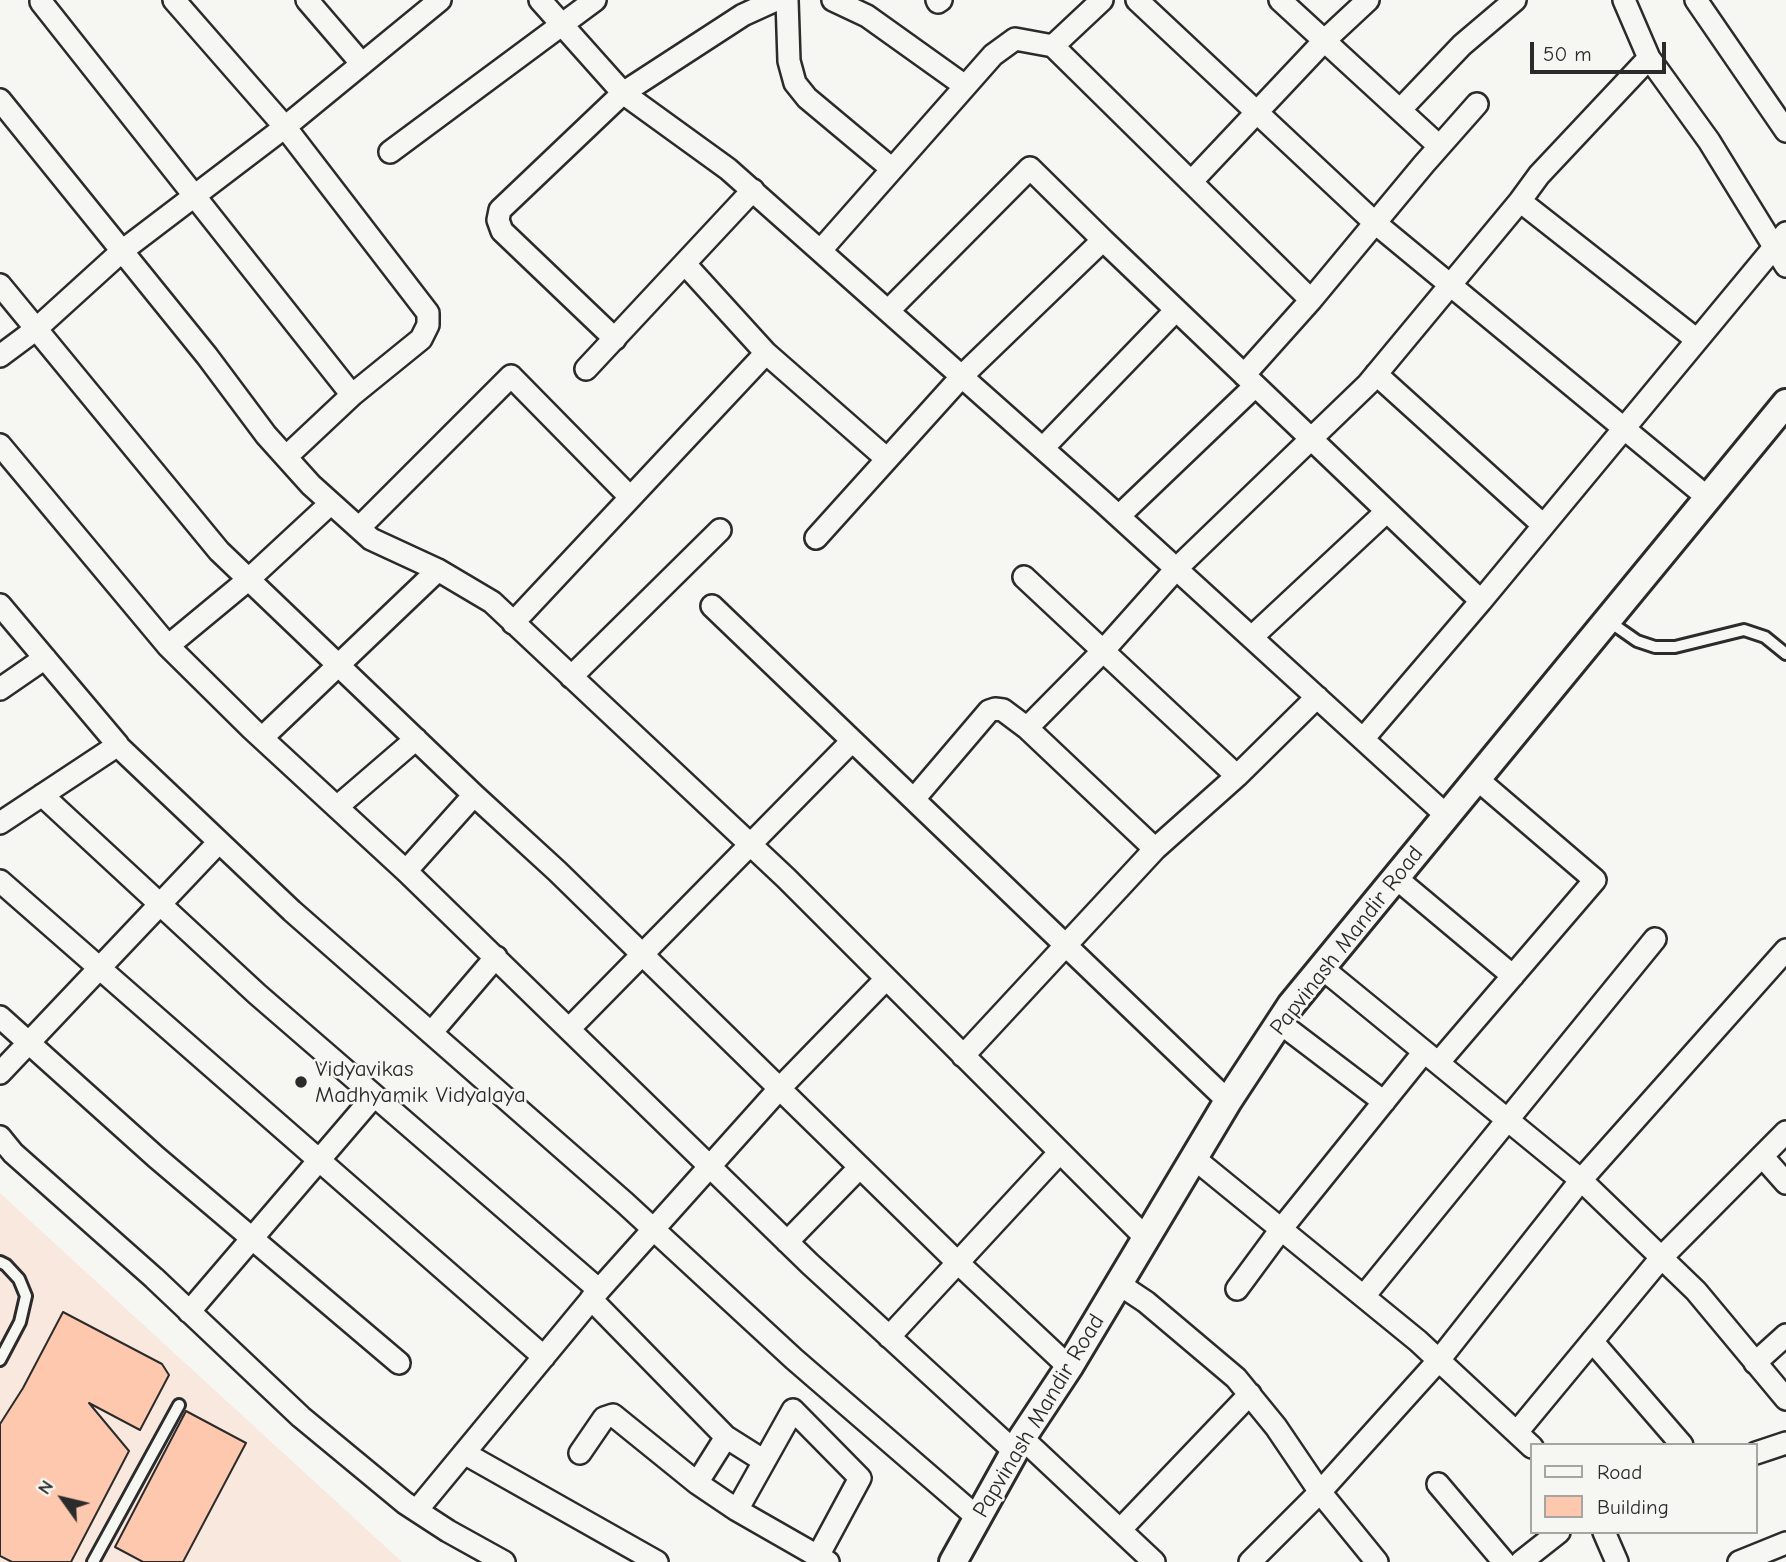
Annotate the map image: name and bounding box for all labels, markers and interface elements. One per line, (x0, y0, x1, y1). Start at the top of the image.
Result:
scale bar (1534, 28, 1670, 72)
text: 50 m (1543, 42, 1592, 66)
street label: Papvinash Mandir Road (1265, 841, 1429, 1041)
place label: Vidyavikas Madhyamik Vidyalaya (315, 1055, 526, 1109)
marker: Vidyavikas Madhyamik Vidyalaya (293, 1074, 309, 1090)
street label: Papvinash Mandir Road (967, 1309, 1111, 1523)
legend (1530, 1443, 1758, 1534)
text: Road (1597, 1460, 1642, 1484)
north arrow (28, 1464, 98, 1534)
text: N (33, 1476, 58, 1499)
text: Building (1597, 1495, 1669, 1519)

